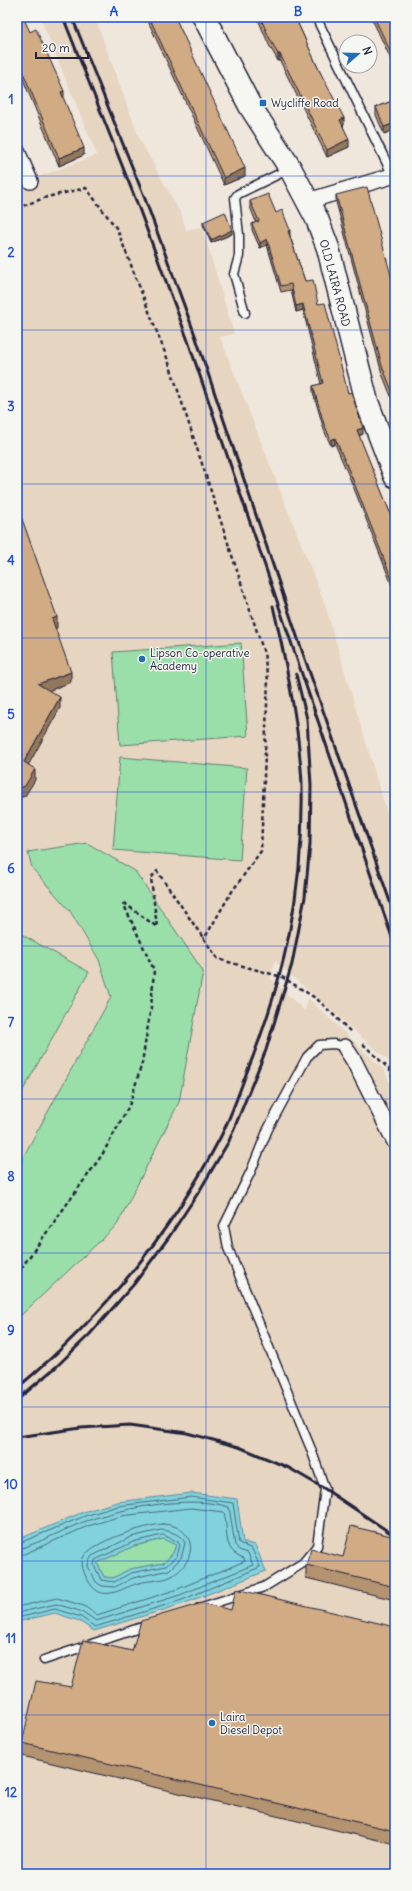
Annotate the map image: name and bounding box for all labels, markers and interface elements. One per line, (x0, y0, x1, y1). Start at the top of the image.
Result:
text: A (110, 3, 119, 20)
text: B (294, 3, 303, 20)
scale bar (36, 34, 88, 60)
north arrow (338, 34, 378, 74)
text: 20 m (42, 40, 70, 55)
text: N (360, 45, 375, 57)
text: 1 (8, 91, 14, 108)
place label: Wycliffe Road (271, 96, 339, 110)
marker: Wycliffe Road (258, 98, 268, 108)
street label: OLD LAIRA ROAD (317, 238, 353, 328)
text: 2 (7, 244, 15, 261)
text: 3 (7, 398, 15, 415)
text: 4 (7, 552, 15, 569)
place label: Lipson Co-operative Academy (150, 646, 249, 673)
marker: Lipson Co-operative Academy (137, 654, 147, 664)
text: 5 (7, 706, 15, 723)
text: 6 (7, 860, 15, 877)
text: 7 (8, 1014, 15, 1031)
text: 8 (7, 1168, 15, 1185)
text: 9 (7, 1322, 15, 1339)
text: 10 (4, 1476, 18, 1493)
text: 11 (6, 1630, 16, 1647)
place label: Laira Diesel Depot (220, 1710, 282, 1737)
marker: Laira Diesel Depot (207, 1718, 217, 1728)
text: 12 (5, 1784, 17, 1801)

